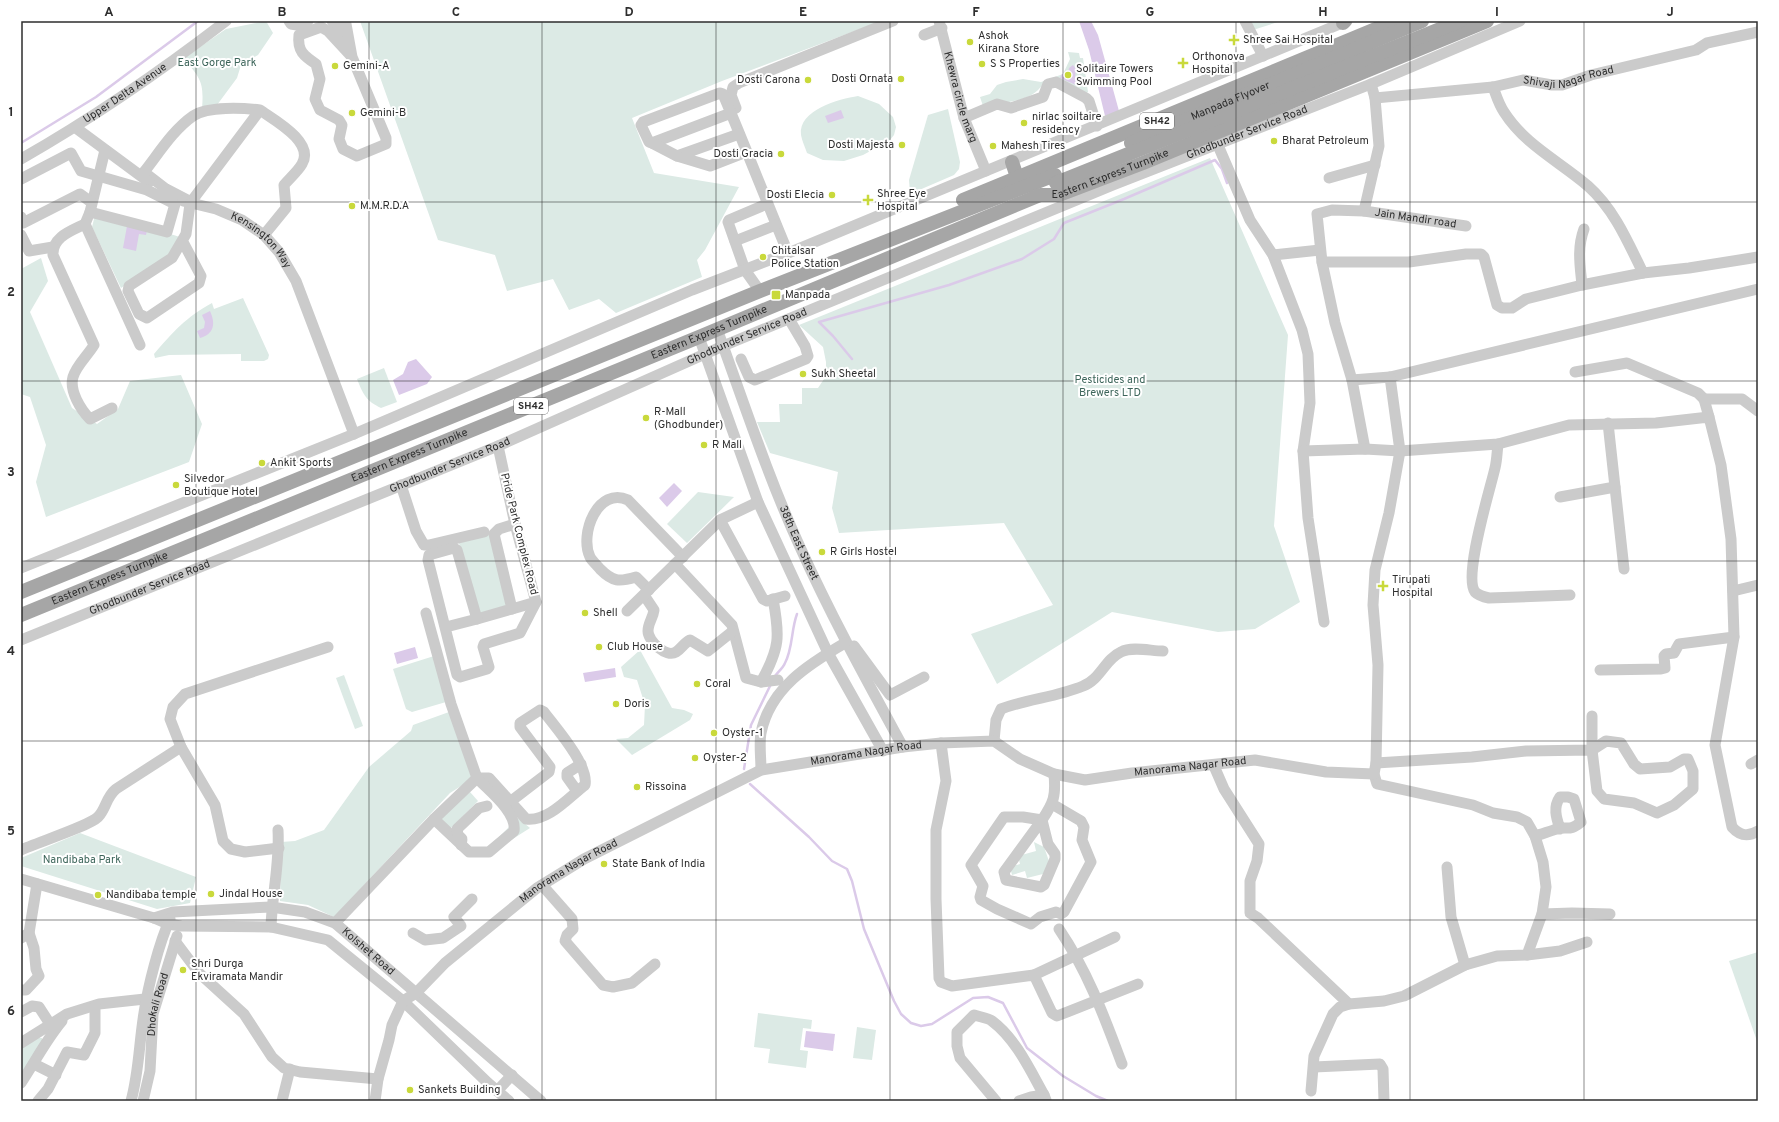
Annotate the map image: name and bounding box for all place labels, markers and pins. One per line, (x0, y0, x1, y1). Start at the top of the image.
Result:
place label: Ashok Kirana Store (978, 29, 1039, 56)
place label: Shree Sai Hospital (1243, 33, 1333, 47)
marker: Shree Sai Hospital (1228, 34, 1240, 46)
marker: Ashok Kirana Store (965, 37, 975, 47)
place label: Orthonova Hospital (1192, 50, 1245, 77)
place label: S S Properties (990, 57, 1060, 71)
marker: Orthonova Hospital (1177, 57, 1189, 69)
place label: Gemini-A (343, 59, 389, 73)
marker: S S Properties (977, 59, 987, 69)
marker: Gemini-A (330, 61, 340, 71)
place label: Solitaire Towers Swimming Pool (1076, 62, 1153, 89)
marker: Solitaire Towers Swimming Pool (1063, 70, 1073, 80)
place label: Dosti Ornata (831, 72, 893, 86)
place label: Dosti Carona (737, 73, 800, 87)
marker: Dosti Ornata (896, 74, 906, 84)
marker: Dosti Carona (803, 75, 813, 85)
place label: Gemini-B (360, 106, 406, 120)
marker: Gemini-B (347, 108, 357, 118)
place label: nirlac soiltaire residency (1032, 110, 1102, 137)
marker: nirlac soiltaire residency (1019, 118, 1029, 128)
place label: Bharat Petroleum (1282, 134, 1369, 148)
marker: Bharat Petroleum (1269, 136, 1279, 146)
place label: Dosti Majesta (828, 138, 894, 152)
place label: Mahesh Tires (1001, 139, 1065, 153)
marker: Dosti Majesta (897, 140, 907, 150)
marker: Mahesh Tires (988, 141, 998, 151)
place label: Dosti Gracia (714, 147, 773, 161)
marker: Dosti Gracia (776, 149, 786, 159)
place label: Shree Eye Hospital (877, 187, 926, 214)
place label: Dosti Elecia (767, 188, 824, 202)
marker: Dosti Elecia (827, 190, 837, 200)
marker: Shree Eye Hospital (862, 194, 874, 206)
place label: M.M.R.D.A (360, 199, 409, 213)
marker: M.M.R.D.A (347, 201, 357, 211)
place label: Chitalsar Police Station (771, 244, 839, 271)
marker: Chitalsar Police Station (758, 252, 768, 262)
place label: Manpada (785, 288, 830, 302)
marker: Manpada (770, 289, 782, 301)
place label: Sukh Sheetal (811, 367, 876, 381)
marker: Sukh Sheetal (798, 369, 808, 379)
place label: R-Mall (Ghodbunder) (654, 405, 723, 432)
marker: R-Mall (Ghodbunder) (641, 413, 651, 423)
place label: R Mall (712, 438, 742, 452)
marker: R Mall (699, 440, 709, 450)
place label: Ankit Sports (270, 456, 332, 470)
marker: Ankit Sports (257, 458, 267, 468)
place label: Silvedor Boutique Hotel (184, 472, 258, 499)
marker: Silvedor Boutique Hotel (171, 480, 181, 490)
place label: R Girls Hostel (830, 545, 897, 559)
marker: R Girls Hostel (817, 547, 827, 557)
place label: Tirupati Hospital (1392, 573, 1433, 600)
marker: Tirupati Hospital (1377, 580, 1389, 592)
place label: Shell (593, 606, 618, 620)
marker: Shell (580, 608, 590, 618)
place label: Club House (607, 640, 663, 654)
marker: Club House (594, 642, 604, 652)
place label: Coral (705, 677, 731, 691)
marker: Coral (692, 679, 702, 689)
place label: Doris (624, 697, 650, 711)
marker: Doris (611, 699, 621, 709)
place label: Oyster-1 (722, 726, 763, 740)
marker: Oyster-1 (709, 728, 719, 738)
place label: Oyster-2 (703, 751, 747, 765)
marker: Oyster-2 (690, 753, 700, 763)
place label: Rissoina (645, 780, 686, 794)
marker: Rissoina (632, 782, 642, 792)
place label: State Bank of India (612, 857, 705, 871)
marker: State Bank of India (599, 859, 609, 869)
place label: Jindal House (219, 887, 283, 901)
place label: Nandibaba temple (106, 888, 196, 902)
marker: Jindal House (206, 889, 216, 899)
marker: Nandibaba temple (93, 890, 103, 900)
place label: Shri Durga Ekviramata Mandir (191, 957, 284, 984)
marker: Shri Durga Ekviramata Mandir (178, 965, 188, 975)
place label: Sankets Building (418, 1083, 500, 1097)
marker: Sankets Building (405, 1085, 415, 1095)

